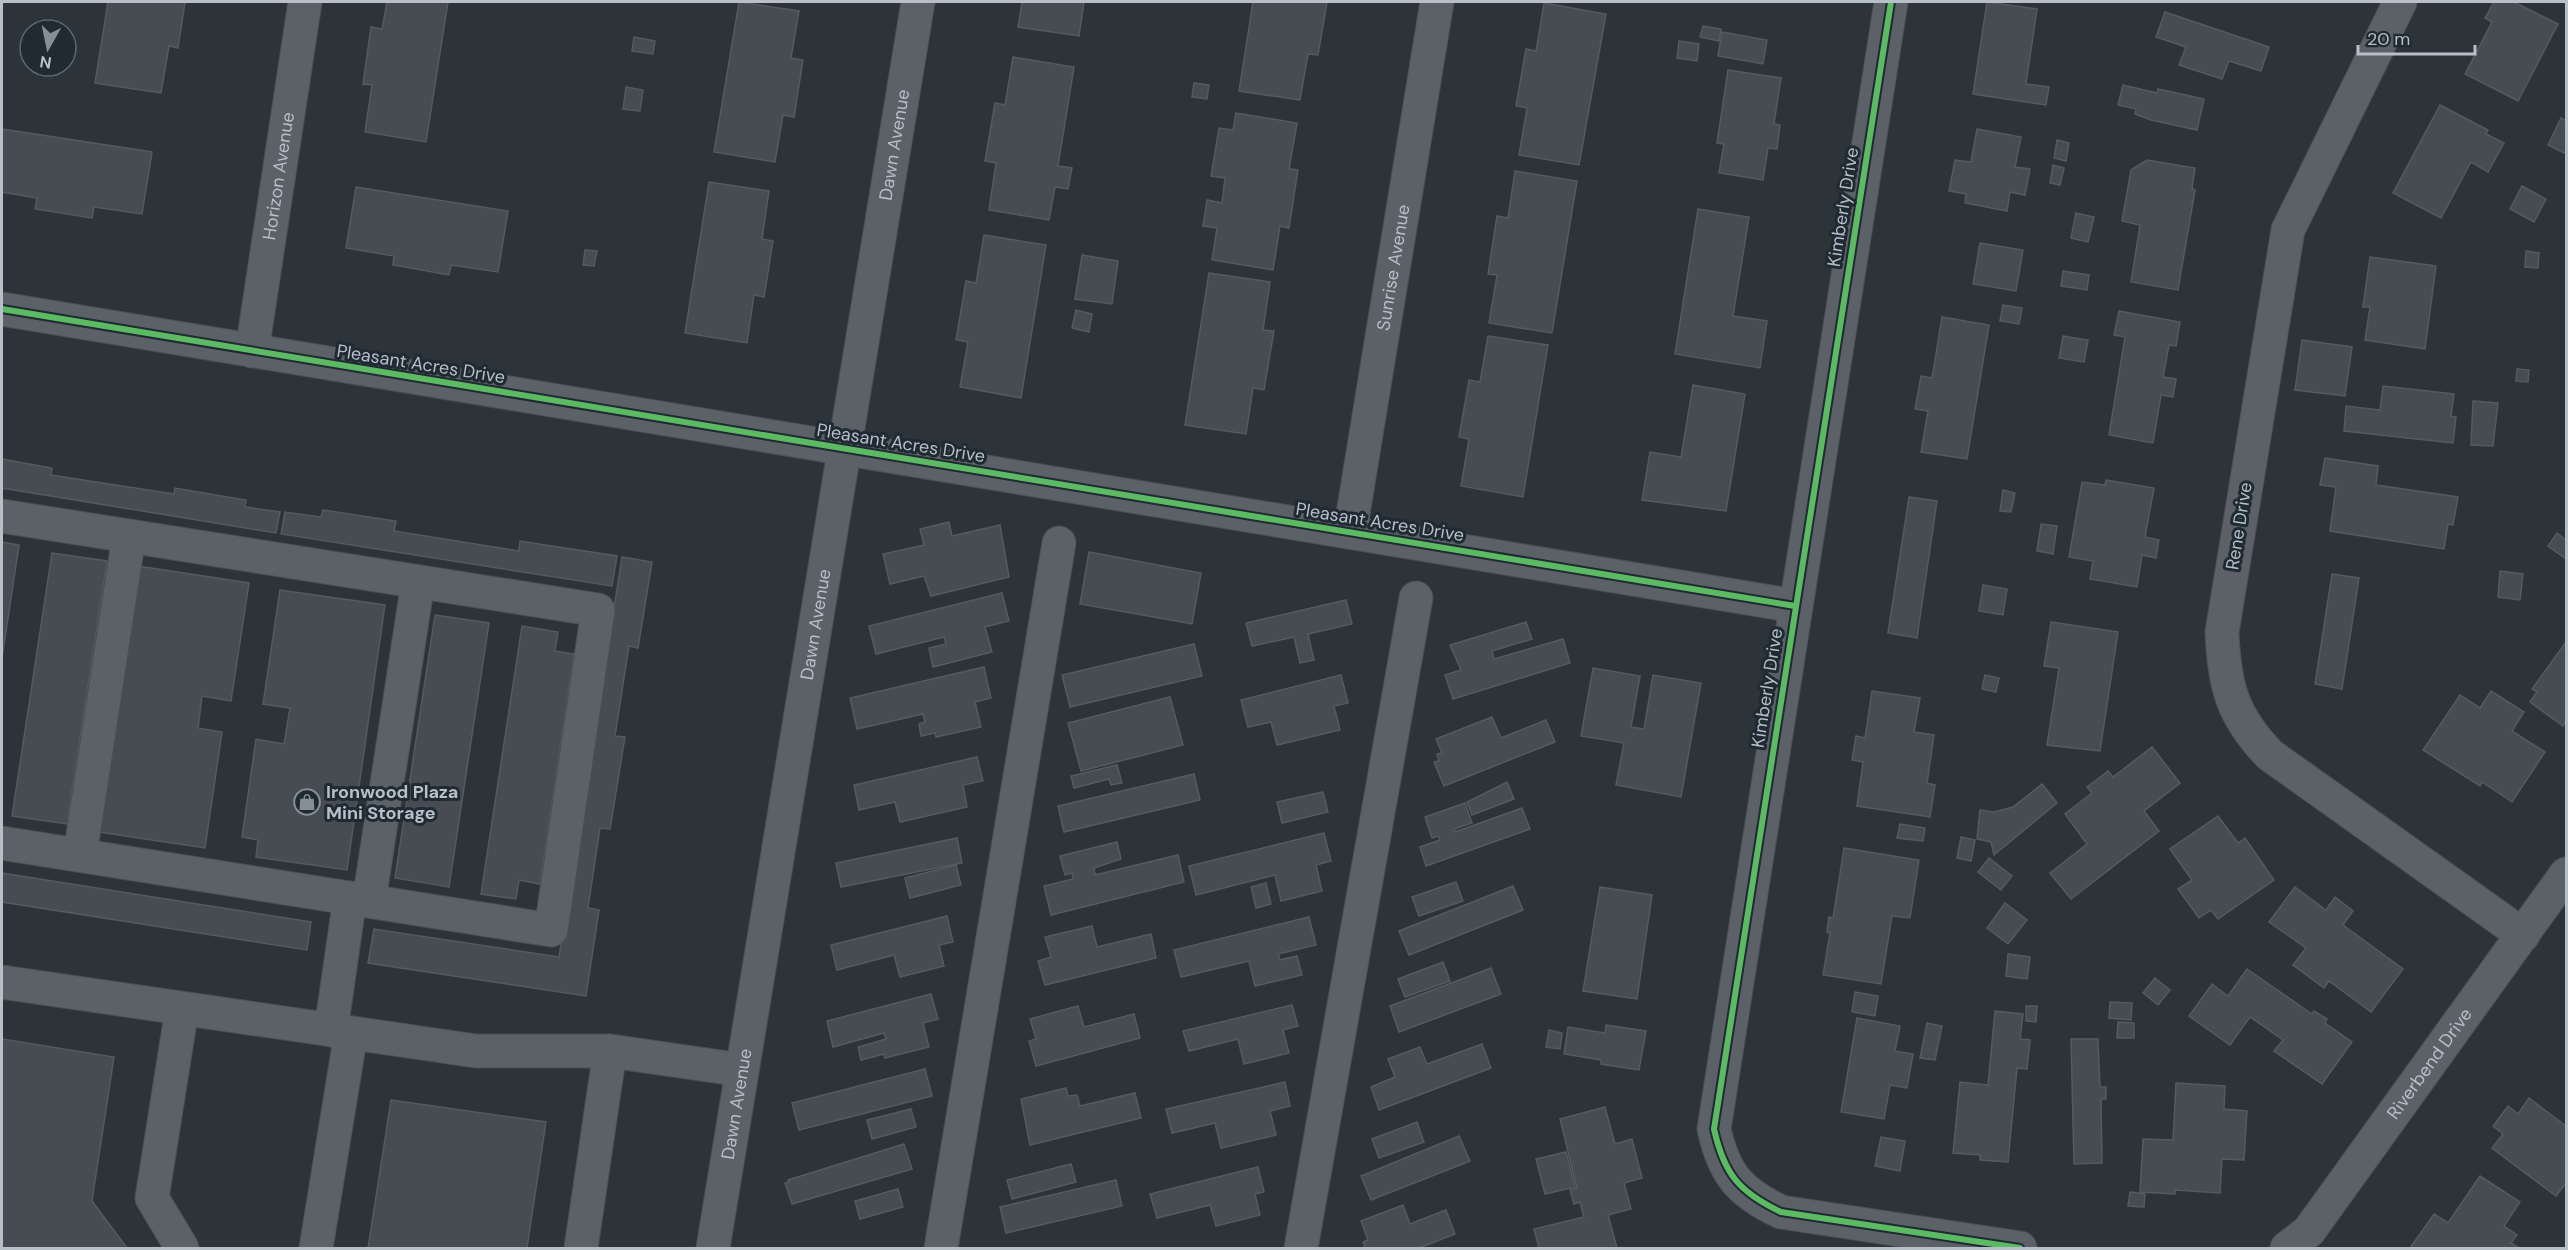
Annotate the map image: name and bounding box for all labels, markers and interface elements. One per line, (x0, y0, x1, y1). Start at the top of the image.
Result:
north arrow (18, 18, 78, 78)
scale bar (2358, 18, 2475, 56)
text: 20 m (2367, 27, 2410, 51)
text: N (38, 51, 53, 74)
street label: Dawn Avenue (874, 88, 915, 202)
street label: Horizon Avenue (257, 110, 300, 242)
street label: Kimberly Drive (1822, 146, 1864, 268)
street label: Sunrise Avenue (1371, 203, 1416, 332)
street label: Pleasant Acres Drive (335, 339, 507, 389)
street label: Pleasant Acres Drive (815, 418, 987, 468)
street label: Rene Drive (2220, 480, 2258, 572)
street label: Pleasant Acres Drive (1294, 497, 1466, 547)
street label: Dawn Avenue (795, 567, 837, 682)
street label: Kimberly Drive (1746, 627, 1788, 749)
place label: Ironwood Plaza Mini Storage (326, 780, 458, 825)
shop icon: Ironwood Plaza Mini Storage (292, 787, 322, 817)
street label: Riverbend Drive (2381, 1003, 2478, 1124)
street label: Dawn Avenue (716, 1047, 758, 1161)

